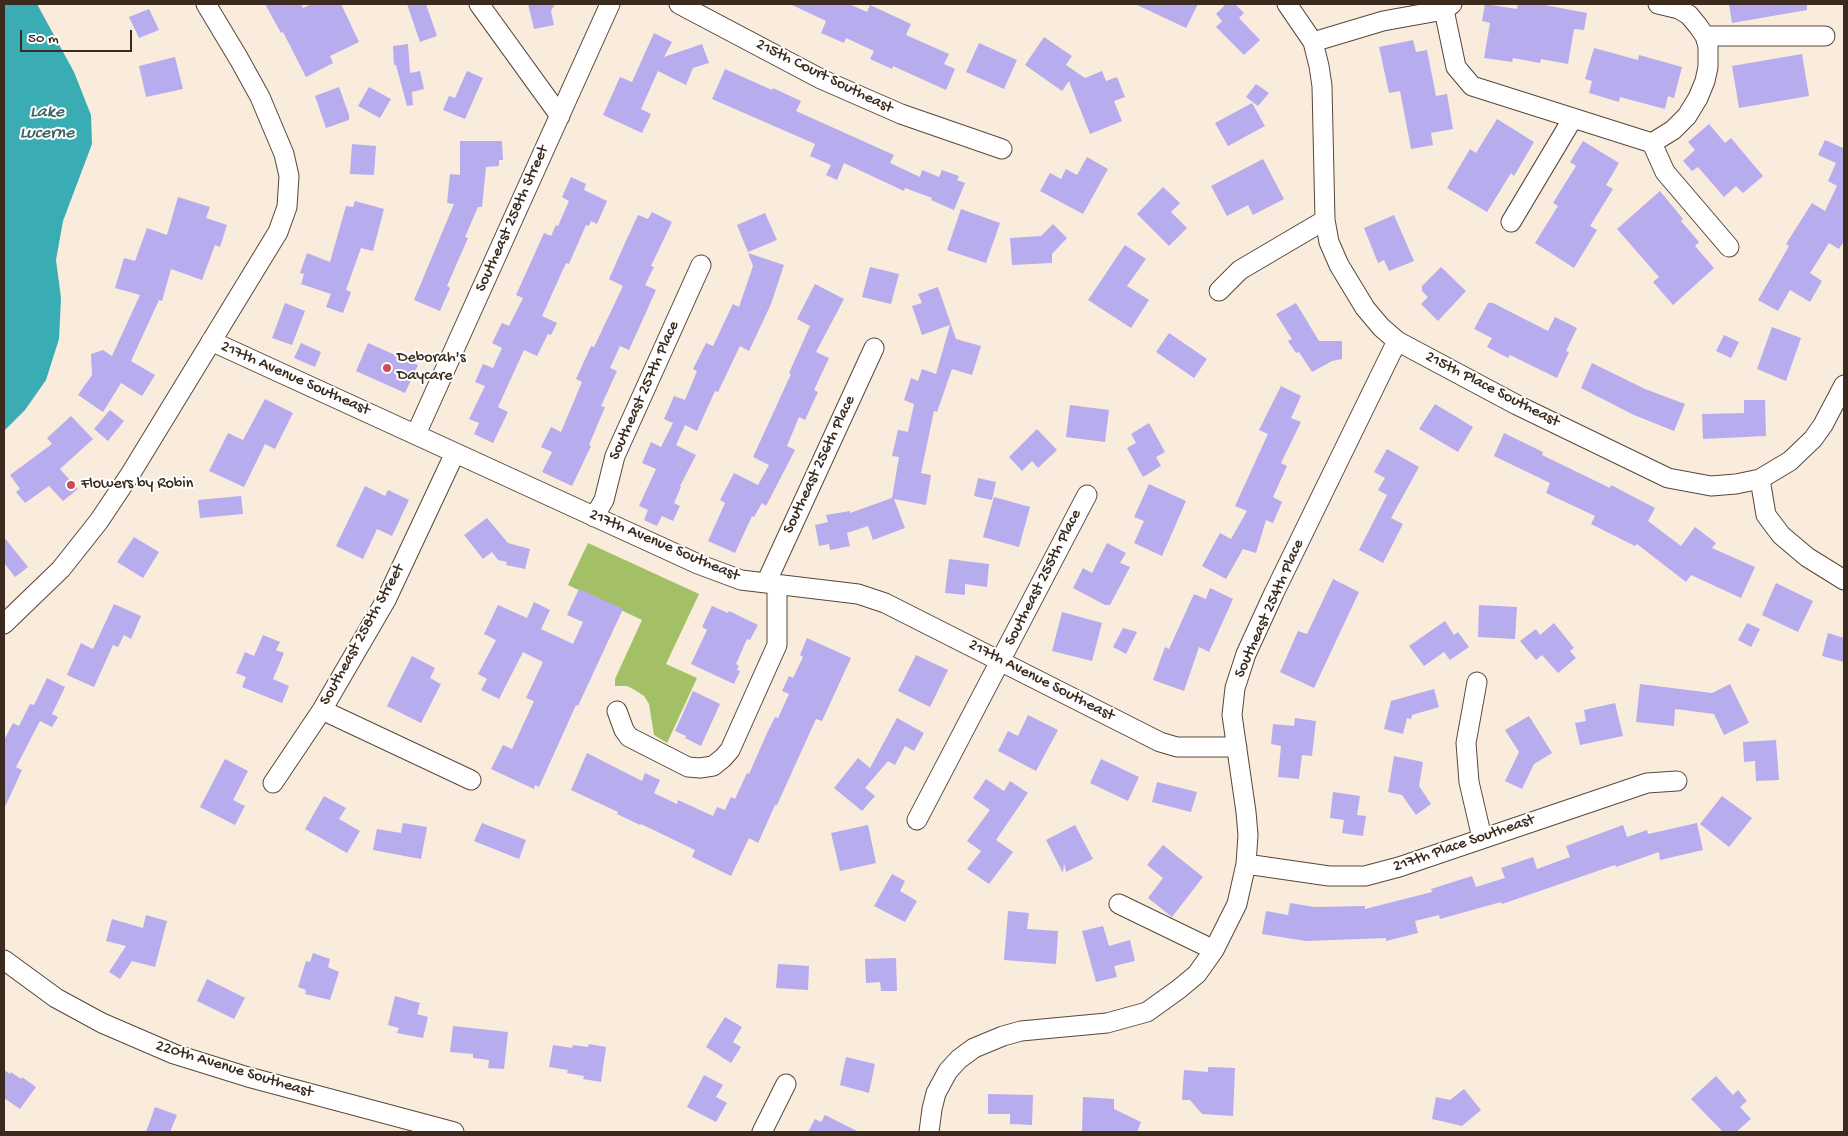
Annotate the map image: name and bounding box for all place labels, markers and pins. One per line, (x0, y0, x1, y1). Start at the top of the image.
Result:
place label: Deborah's Daycare (397, 349, 466, 387)
marker: Deborah's Daycare (381, 362, 393, 374)
place label: Flowers by Robin (81, 475, 193, 495)
marker: Flowers by Robin (65, 479, 77, 491)

